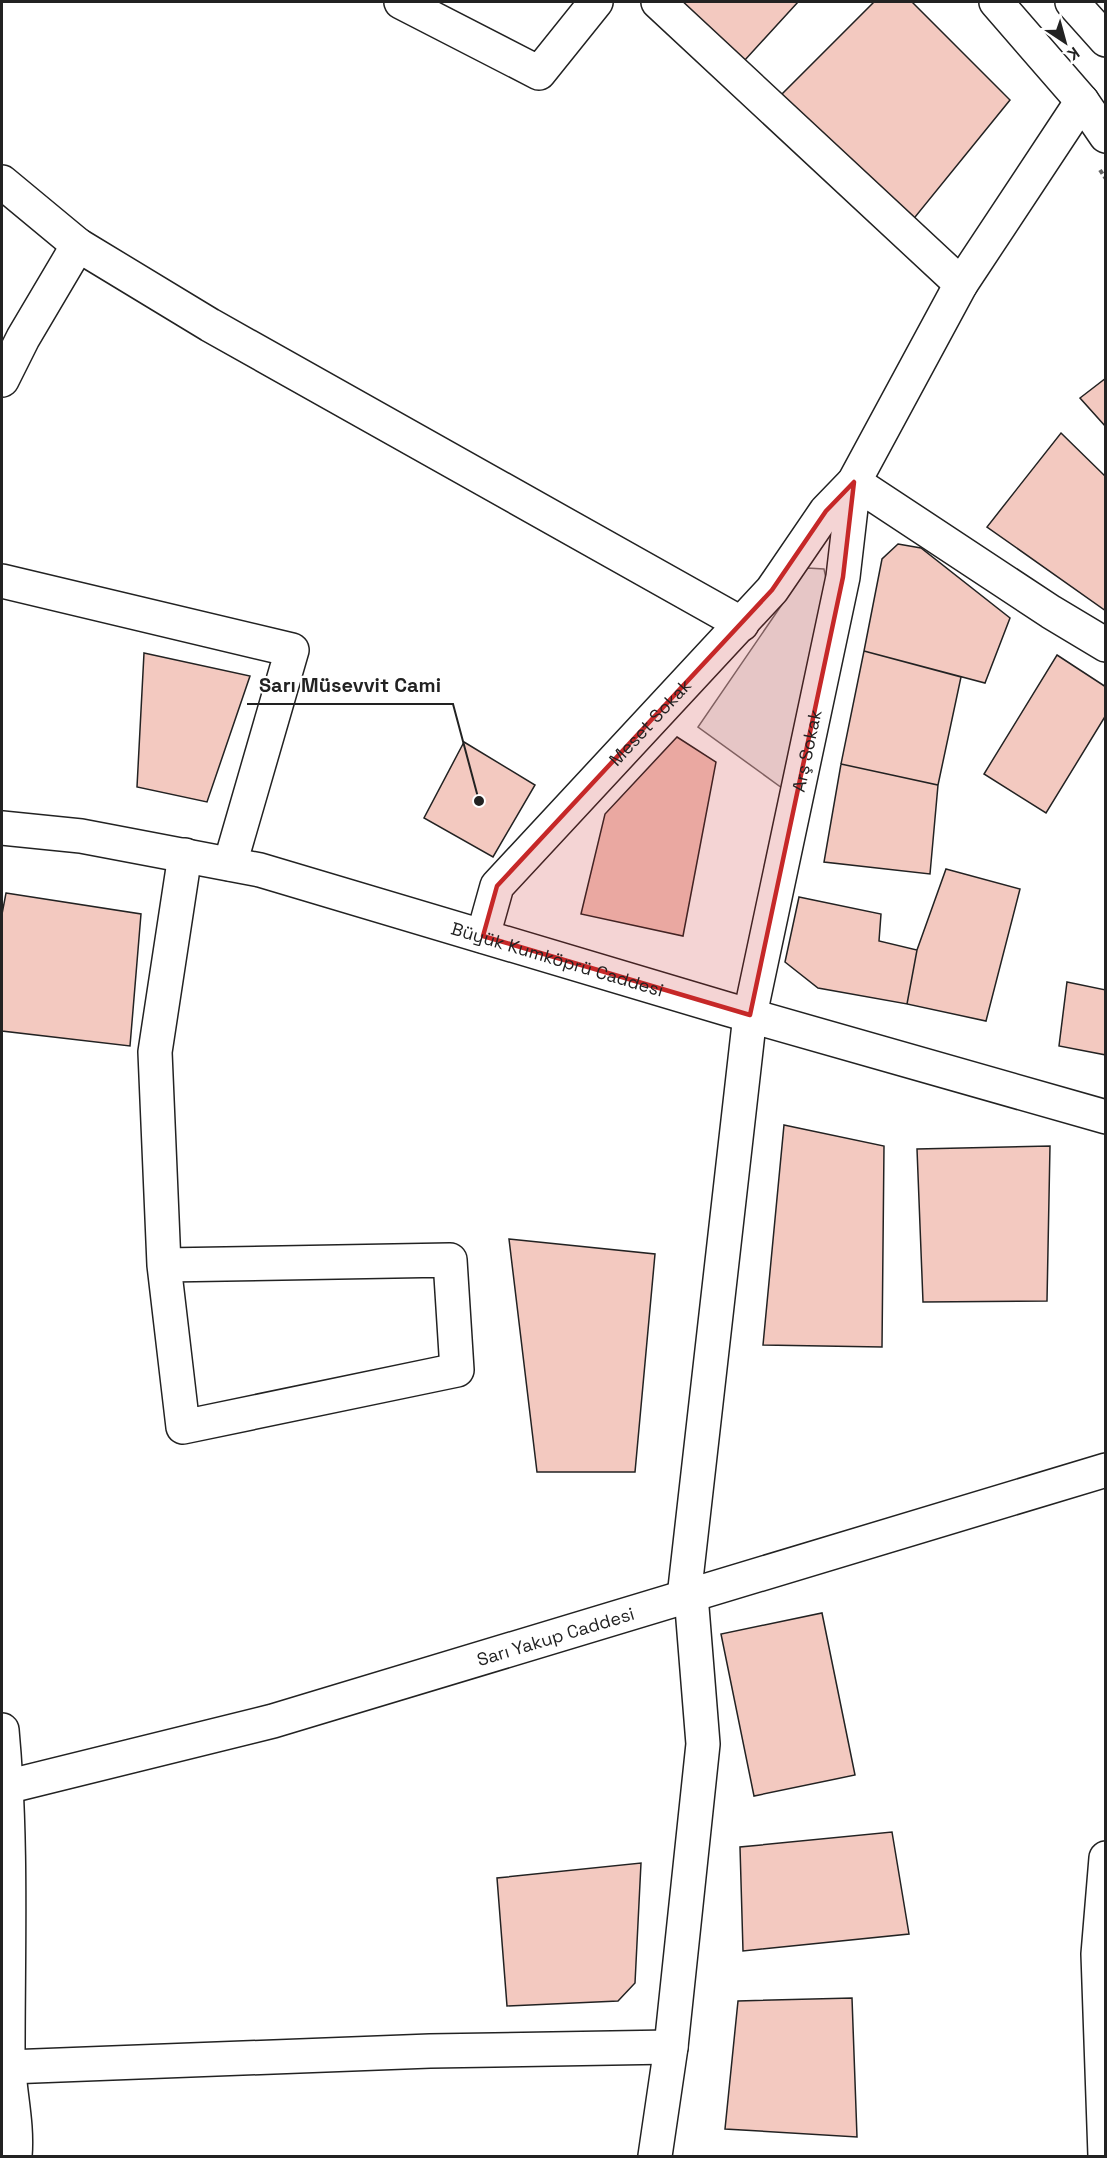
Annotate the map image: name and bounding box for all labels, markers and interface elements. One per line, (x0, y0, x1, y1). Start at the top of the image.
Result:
north arrow (1035, 12, 1095, 72)
text: K (1063, 42, 1084, 65)
callout: Sarı Müsevvit Cami (247, 666, 453, 704)
text: Sarı Müsevvit Cami (259, 672, 441, 698)
street label: Meset Sokak (603, 673, 696, 770)
street label: Arş Sokak (786, 707, 826, 794)
street label: Büyük Kumköprü Caddesi (449, 916, 666, 1001)
street label: Sarı Yakup Caddesi (474, 1601, 637, 1671)

